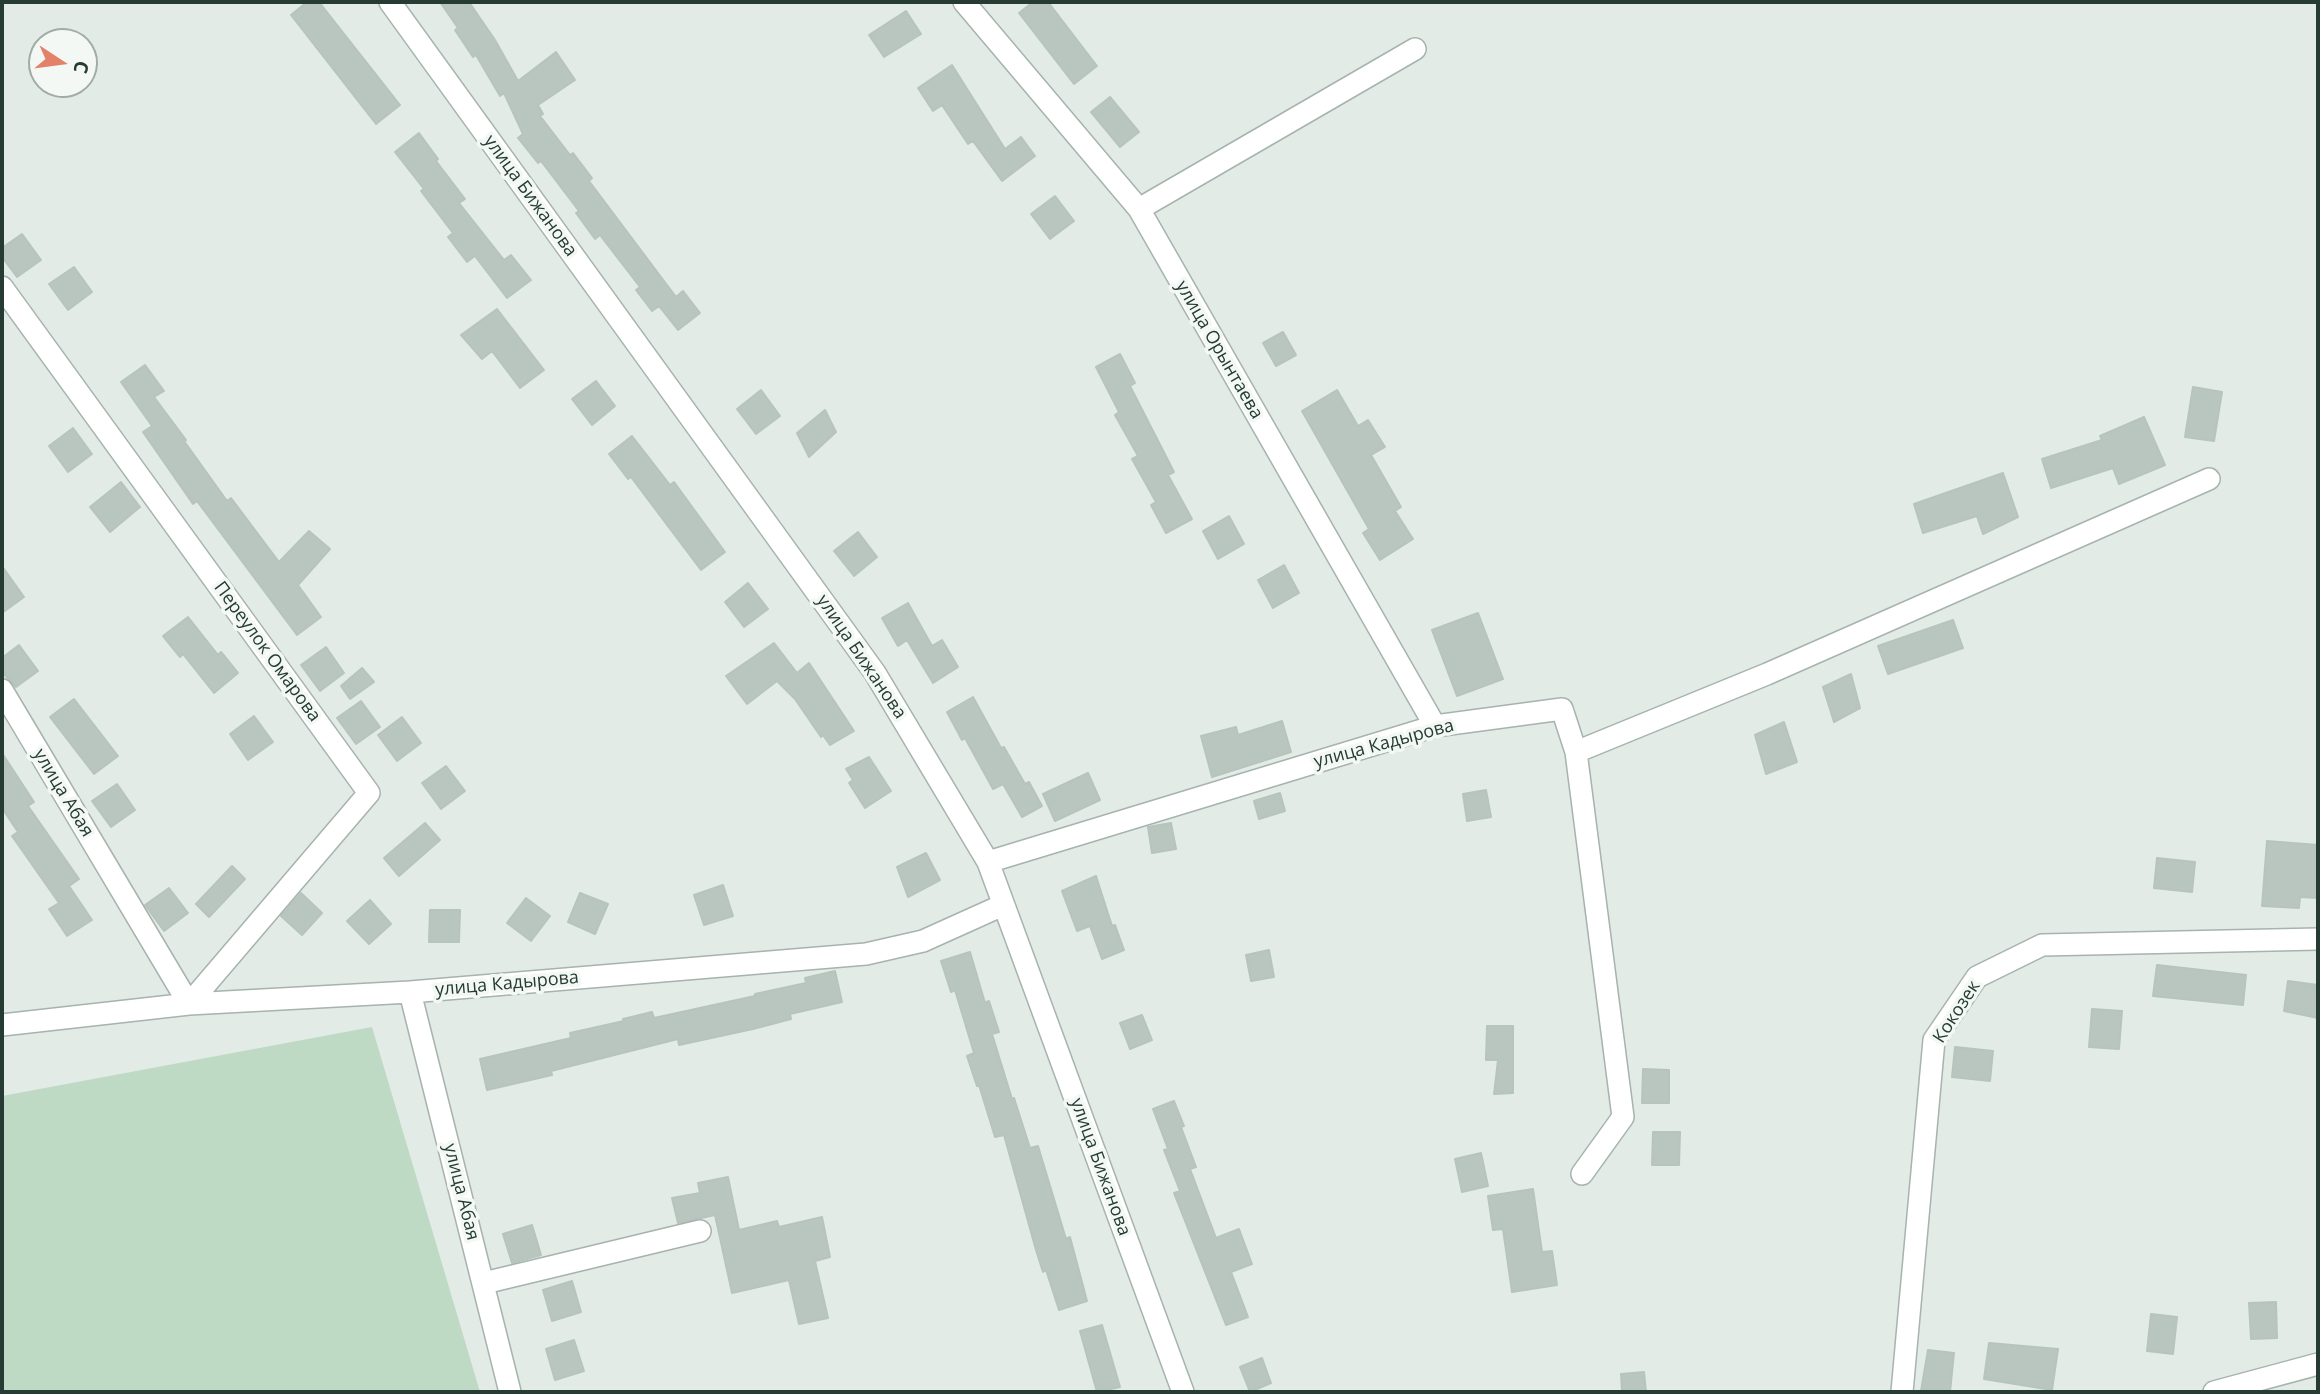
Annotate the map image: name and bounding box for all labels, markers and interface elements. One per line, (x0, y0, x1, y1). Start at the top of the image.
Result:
north arrow (28, 28, 98, 98)
text: С (67, 58, 96, 76)
street label: улица Бижанова (479, 131, 581, 261)
street label: улица Орынтаева (1171, 277, 1267, 423)
street label: Переулок Омарова (209, 578, 325, 726)
street label: улица Бижанова (812, 591, 910, 723)
street label: улица Кадырова (1312, 715, 1456, 773)
street label: улица Абая (28, 745, 98, 841)
street label: улица Кадырова (434, 967, 580, 1001)
street label: Кокозек (1929, 977, 1985, 1047)
street label: улица Бижанова (1065, 1095, 1135, 1239)
street label: улица Абая (439, 1141, 483, 1243)

